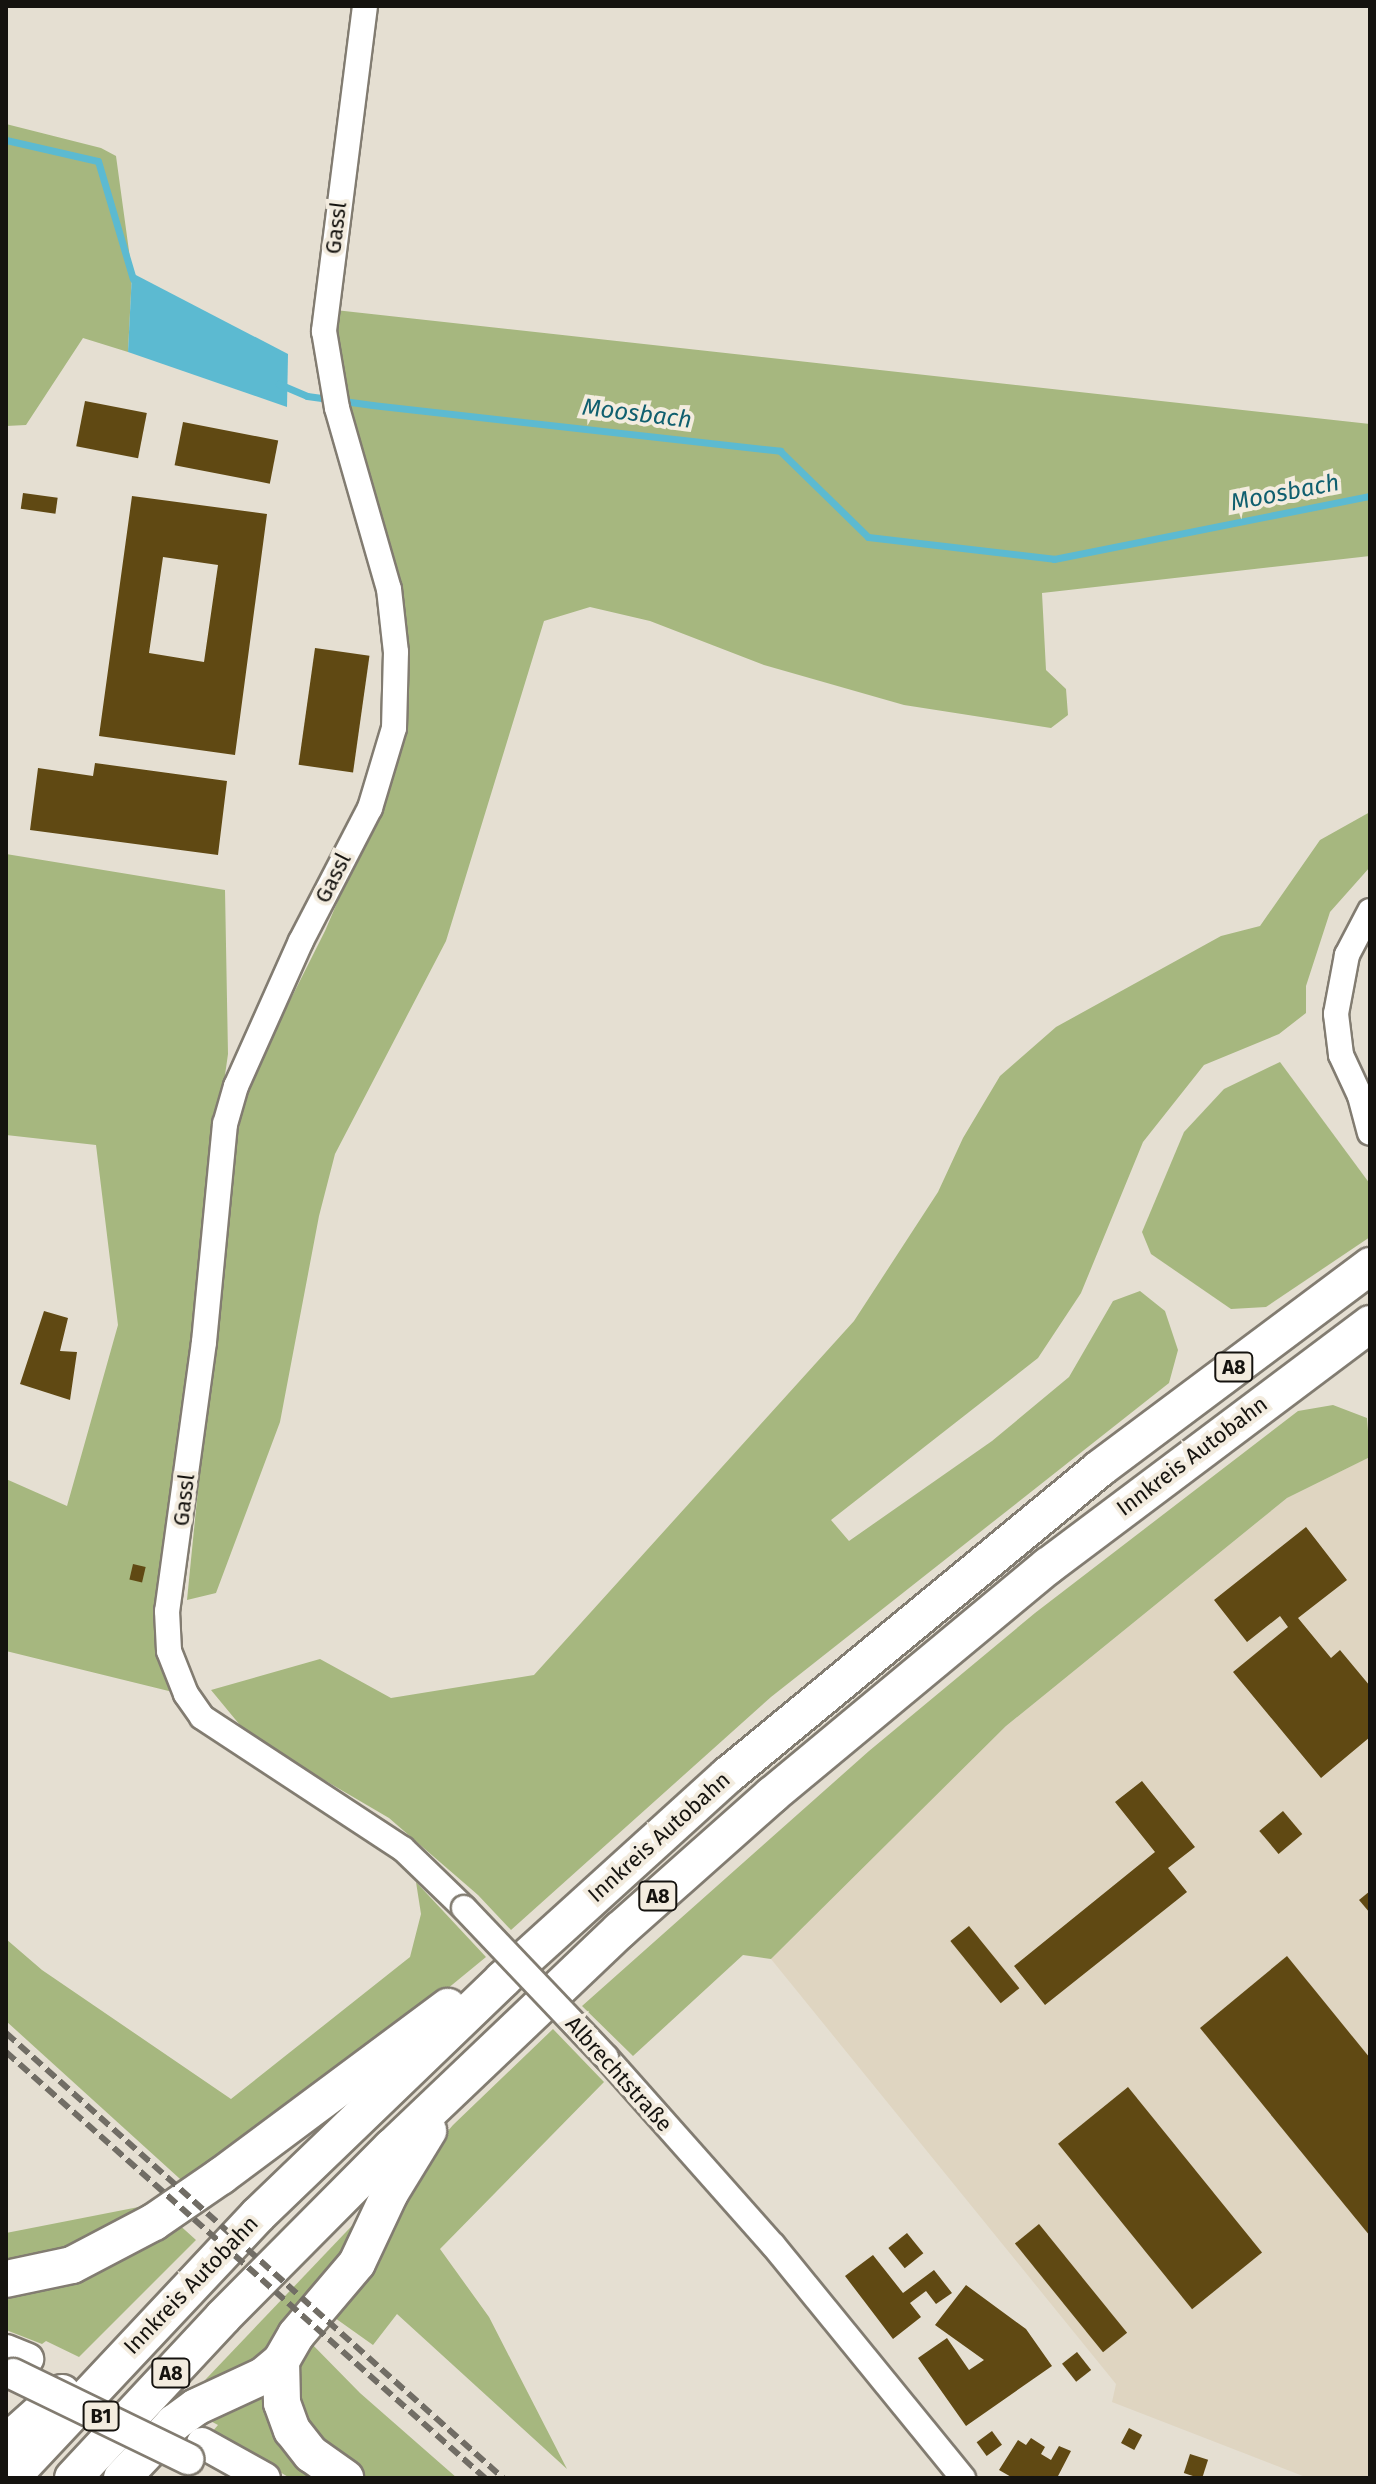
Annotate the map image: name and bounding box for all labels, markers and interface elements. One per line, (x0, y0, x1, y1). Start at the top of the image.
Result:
street label: Gassl (320, 200, 352, 256)
water label: Moosbach (581, 393, 693, 435)
water label: Moosbach (1228, 468, 1342, 518)
street label: Gassl (309, 849, 357, 907)
road number: A8 (1214, 1351, 1254, 1383)
street label: Innkreis Autobahn (1111, 1391, 1273, 1521)
street label: Gassl (168, 1472, 200, 1528)
street label: Innkreis Autobahn (582, 1766, 736, 1908)
road number: A8 (638, 1880, 678, 1912)
street label: Albrechtstraße (560, 2011, 678, 2137)
street label: Innkreis Autobahn (118, 2210, 264, 2360)
road number: A8 (151, 2357, 191, 2389)
road number: B1 (81, 2400, 121, 2432)

